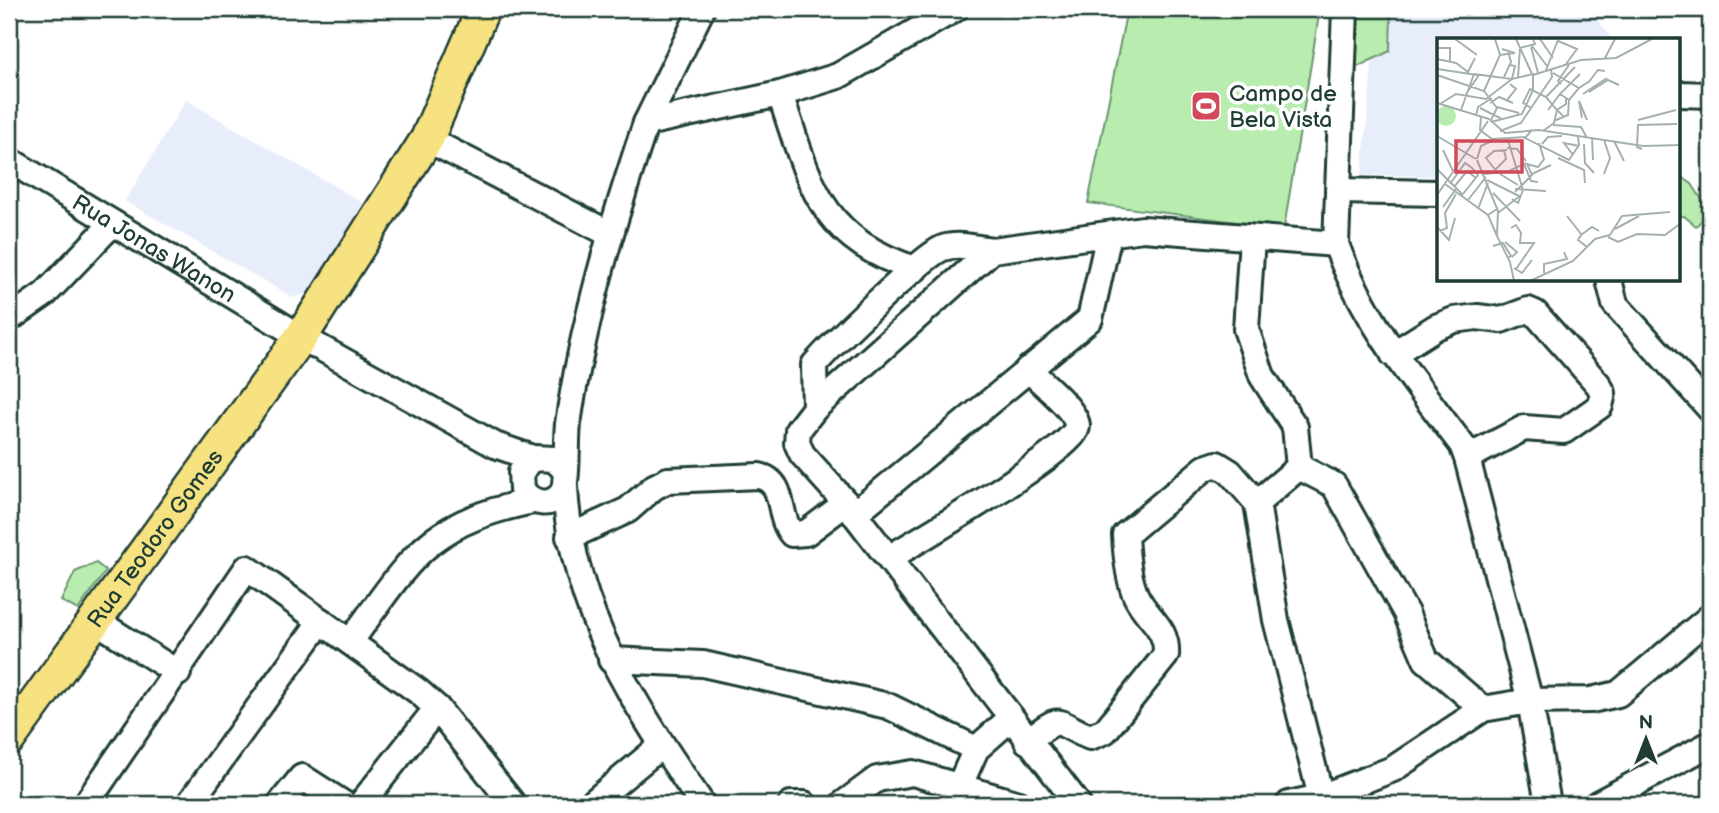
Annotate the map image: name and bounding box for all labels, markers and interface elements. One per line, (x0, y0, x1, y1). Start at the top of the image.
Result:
inset map (1437, 38, 1680, 282)
place label: Campo de Bela Vista (1229, 80, 1337, 134)
sports icon: Campo de Bela Vista (1189, 89, 1223, 123)
street label: Rua Jonas Wanon (67, 189, 241, 309)
street label: Rua Teodoro Gomes (81, 444, 230, 634)
north arrow (1610, 704, 1680, 774)
text: N (1639, 712, 1653, 735)

